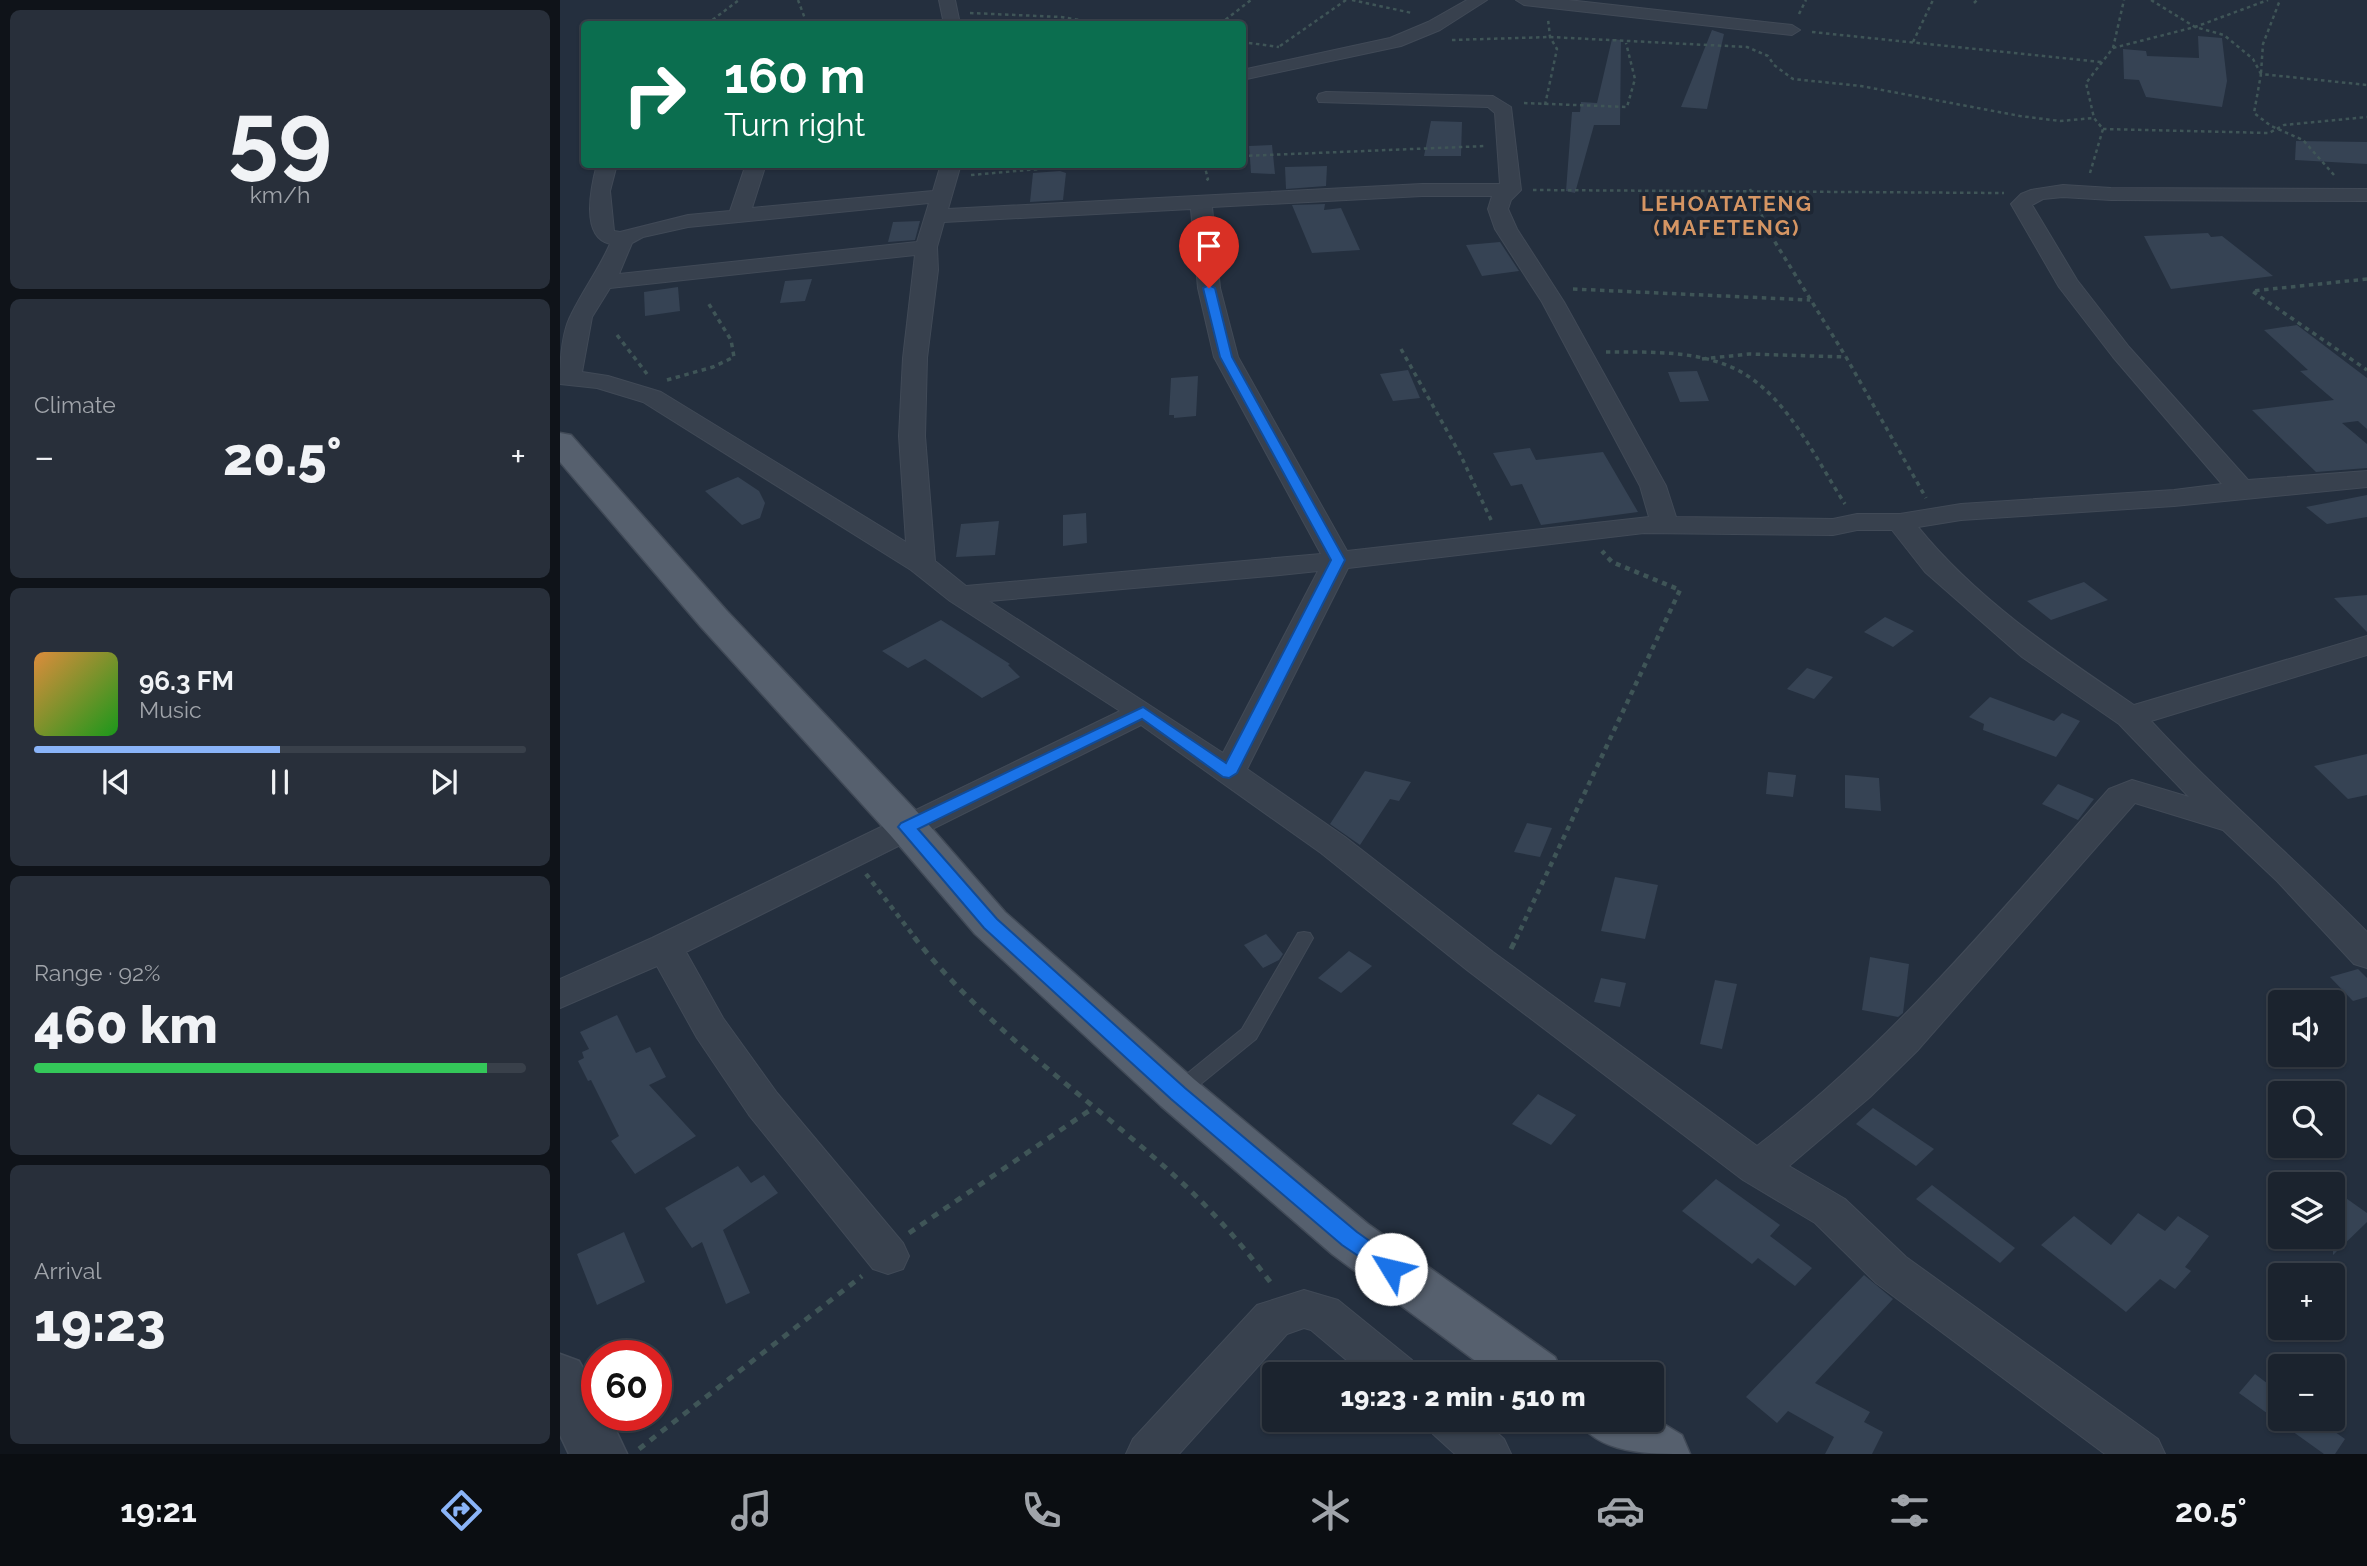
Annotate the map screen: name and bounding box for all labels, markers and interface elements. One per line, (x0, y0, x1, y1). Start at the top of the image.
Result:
text: 160 m (724, 47, 865, 104)
icon: right (609, 49, 700, 140)
text: 59 (228, 82, 332, 189)
text: Turn right (724, 106, 865, 143)
text: km/h (250, 181, 310, 208)
district label: LEHOATATENG (MAFETENG) (1641, 191, 1813, 240)
pin (1179, 216, 1239, 288)
icon: arrive (1190, 227, 1228, 265)
text: Climate (34, 391, 116, 418)
text: 20.5° (223, 426, 342, 487)
text: − (34, 434, 54, 479)
text: + (510, 434, 526, 479)
text: 96.3 FM (139, 666, 234, 696)
text: Music (139, 696, 202, 723)
icon: previous (97, 763, 135, 801)
icon: pause (261, 763, 299, 801)
icon: next (425, 763, 463, 801)
text: Range · 92% (34, 959, 160, 986)
map controls (2268, 990, 2345, 1431)
button: sound (2268, 990, 2345, 1067)
text: 460 km (34, 994, 218, 1055)
button: search (2268, 1081, 2345, 1158)
button: layers (2268, 1172, 2345, 1249)
position arrow (1354, 1232, 1428, 1306)
text: Arrival (34, 1257, 101, 1284)
button: + (2268, 1263, 2345, 1340)
text: 19:23 (34, 1292, 166, 1353)
speed limit sign: 60 (581, 1340, 672, 1431)
button: − (2268, 1354, 2345, 1431)
text: 19:23 · 2 min · 510 m (1340, 1382, 1586, 1412)
icon: directions (437, 1486, 486, 1535)
icon: music (727, 1486, 776, 1535)
icon: phone (1017, 1486, 1066, 1535)
icon: climate (1306, 1486, 1355, 1535)
icon: car (1596, 1486, 1645, 1535)
icon: filters (1885, 1486, 1934, 1535)
text: 19:21 (120, 1492, 197, 1529)
text: 20.5° (2175, 1492, 2247, 1529)

